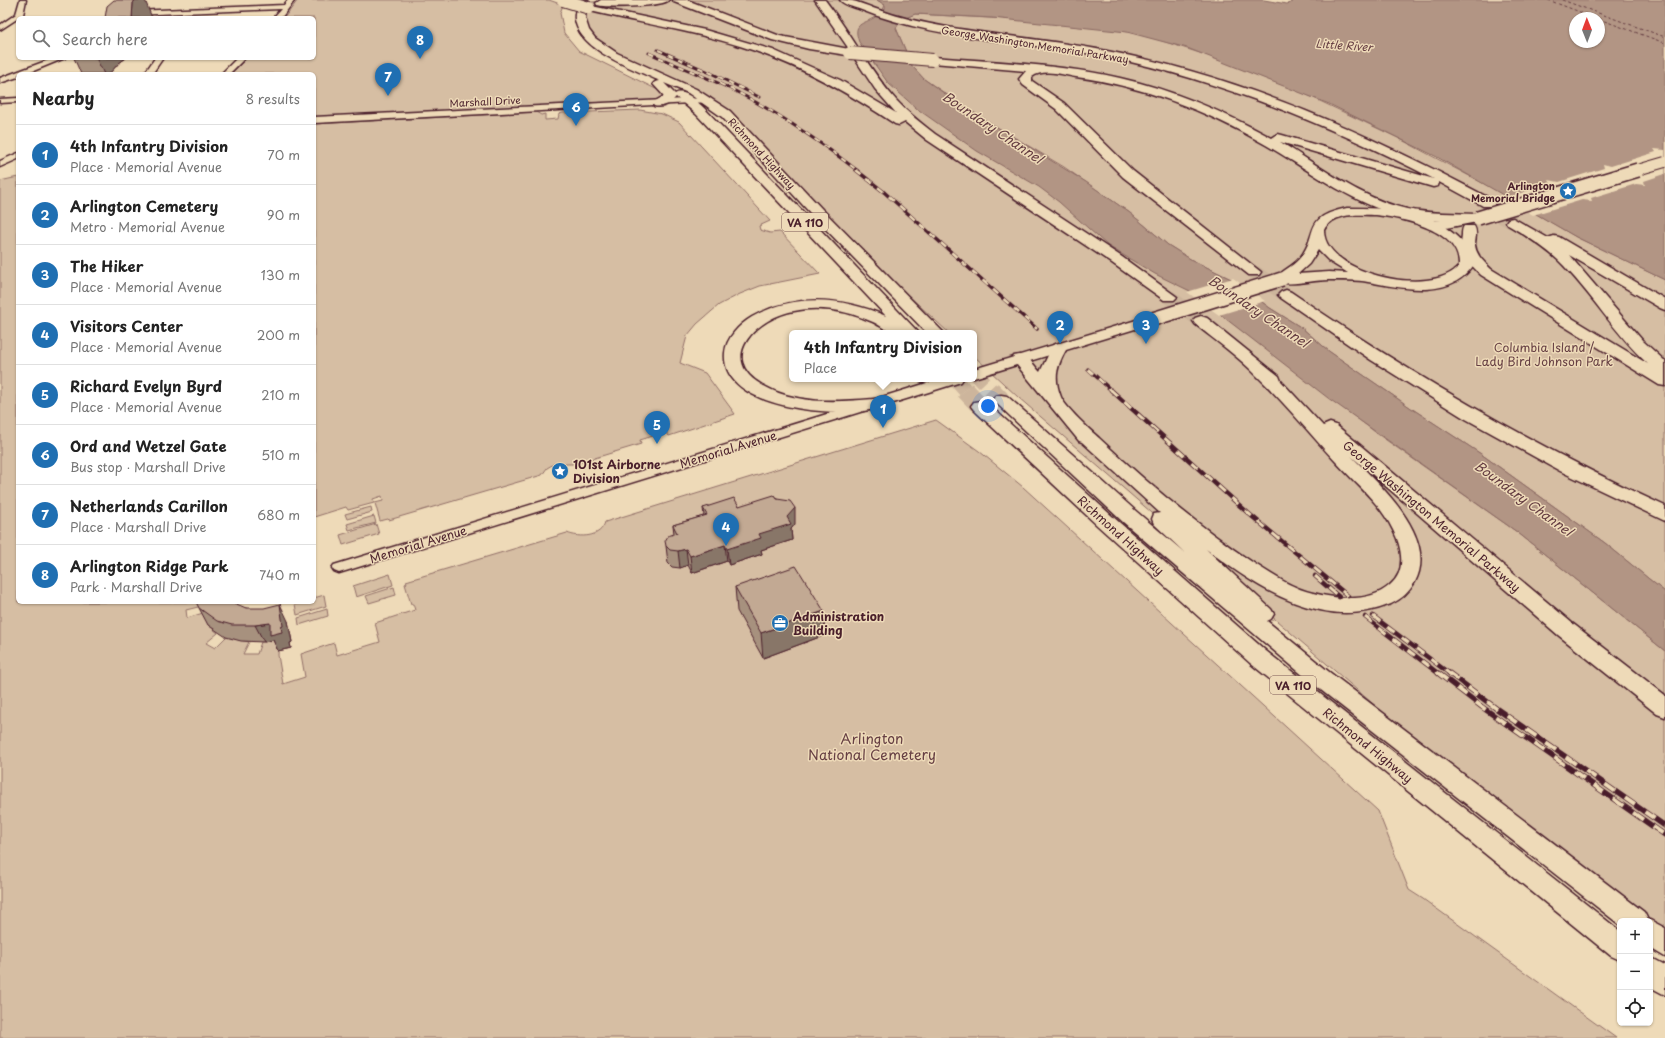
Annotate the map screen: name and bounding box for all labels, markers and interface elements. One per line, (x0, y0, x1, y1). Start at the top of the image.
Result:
north arrow (1569, 12, 1605, 48)
search box (16, 16, 316, 60)
street label: George Washington Memorial Parkway (940, 22, 1130, 67)
pin: 8 (407, 26, 433, 59)
icon: search (30, 27, 52, 49)
text: Search here (62, 27, 148, 50)
water label: Little River (1315, 35, 1375, 56)
pin: 7 (375, 63, 401, 96)
text: Nearby (32, 85, 94, 111)
water label: Boundary Channel (939, 86, 1049, 169)
text: 8 results (246, 89, 300, 108)
street label: Marshall Drive (449, 92, 521, 110)
pin: 6 (563, 93, 589, 126)
street label: Richmond Highway (724, 114, 799, 193)
text: 4th Infantry Division (70, 134, 228, 157)
text: 1 (42, 145, 48, 164)
text: 70 m (267, 145, 300, 164)
text: Place · Memorial Avenue (70, 157, 222, 176)
place label: Arlington Memorial Bridge (1471, 178, 1556, 205)
place icon: Arlington Memorial Bridge (1558, 181, 1578, 201)
text: Arlington Cemetery (70, 194, 218, 217)
text: 2 (40, 205, 50, 224)
text: 90 m (267, 205, 300, 224)
road number: VA 110 (782, 213, 828, 231)
text: Metro · Memorial Avenue (70, 217, 225, 236)
text: The Hiker (70, 254, 144, 277)
text: 3 (41, 265, 49, 284)
text: 130 m (261, 265, 300, 284)
water label: Boundary Channel (1205, 270, 1315, 353)
text: Place · Memorial Avenue (70, 277, 222, 296)
pin: 2 (1047, 311, 1073, 344)
pin: 3 (1133, 311, 1159, 344)
text: Visitors Center (70, 314, 183, 337)
text: 4 (41, 325, 49, 344)
text: 200 m (257, 325, 300, 344)
popup (789, 330, 977, 382)
text: 4th Infantry Division (804, 335, 962, 358)
text: Place · Memorial Avenue (70, 337, 222, 356)
park label: Columbia Island / Lady Bird Johnson Park (1475, 338, 1613, 370)
text: Place (804, 358, 837, 377)
text: Richard Evelyn Byrd (70, 374, 222, 397)
text: 5 (41, 385, 49, 404)
text: 210 m (261, 385, 300, 404)
pin: 1 (870, 395, 896, 428)
your location (978, 396, 998, 416)
text: Place · Memorial Avenue (70, 397, 222, 416)
pin: 5 (644, 411, 670, 444)
street label: Memorial Avenue (677, 426, 779, 472)
text: Ord and Wetzel Gate (70, 434, 227, 457)
street label: George Washington Memorial Parkway (1339, 436, 1525, 596)
text: 6 (40, 445, 50, 464)
text: 510 m (261, 445, 300, 464)
place label: 101st Airborne Division (573, 455, 661, 487)
water label: Boundary Channel (1471, 456, 1579, 541)
text: Bus stop · Marshall Drive (70, 457, 226, 476)
place icon: 101st Airborne Division (550, 461, 570, 481)
street label: Richmond Highway (1074, 491, 1168, 579)
text: Netherlands Carillon (70, 494, 228, 517)
text: 7 (41, 505, 49, 524)
text: 680 m (257, 505, 300, 524)
pin: 4 (713, 513, 739, 546)
text: Place · Marshall Drive (70, 517, 206, 536)
street label: Memorial Avenue (367, 521, 469, 567)
text: Arlington Ridge Park (70, 554, 229, 577)
text: 8 (41, 565, 49, 584)
text: 740 m (259, 565, 300, 584)
text: Park · Marshall Drive (70, 577, 202, 596)
place label: Administration Building (792, 607, 884, 639)
office icon: Administration Building (770, 613, 790, 633)
road number: VA 110 (1270, 676, 1316, 694)
street label: Richmond Highway (1319, 703, 1417, 787)
park label: Arlington National Cemetery (808, 728, 936, 765)
map controls (1617, 918, 1653, 1026)
button: + (1617, 918, 1653, 954)
button: − (1617, 954, 1653, 990)
button: locate (1617, 990, 1653, 1026)

